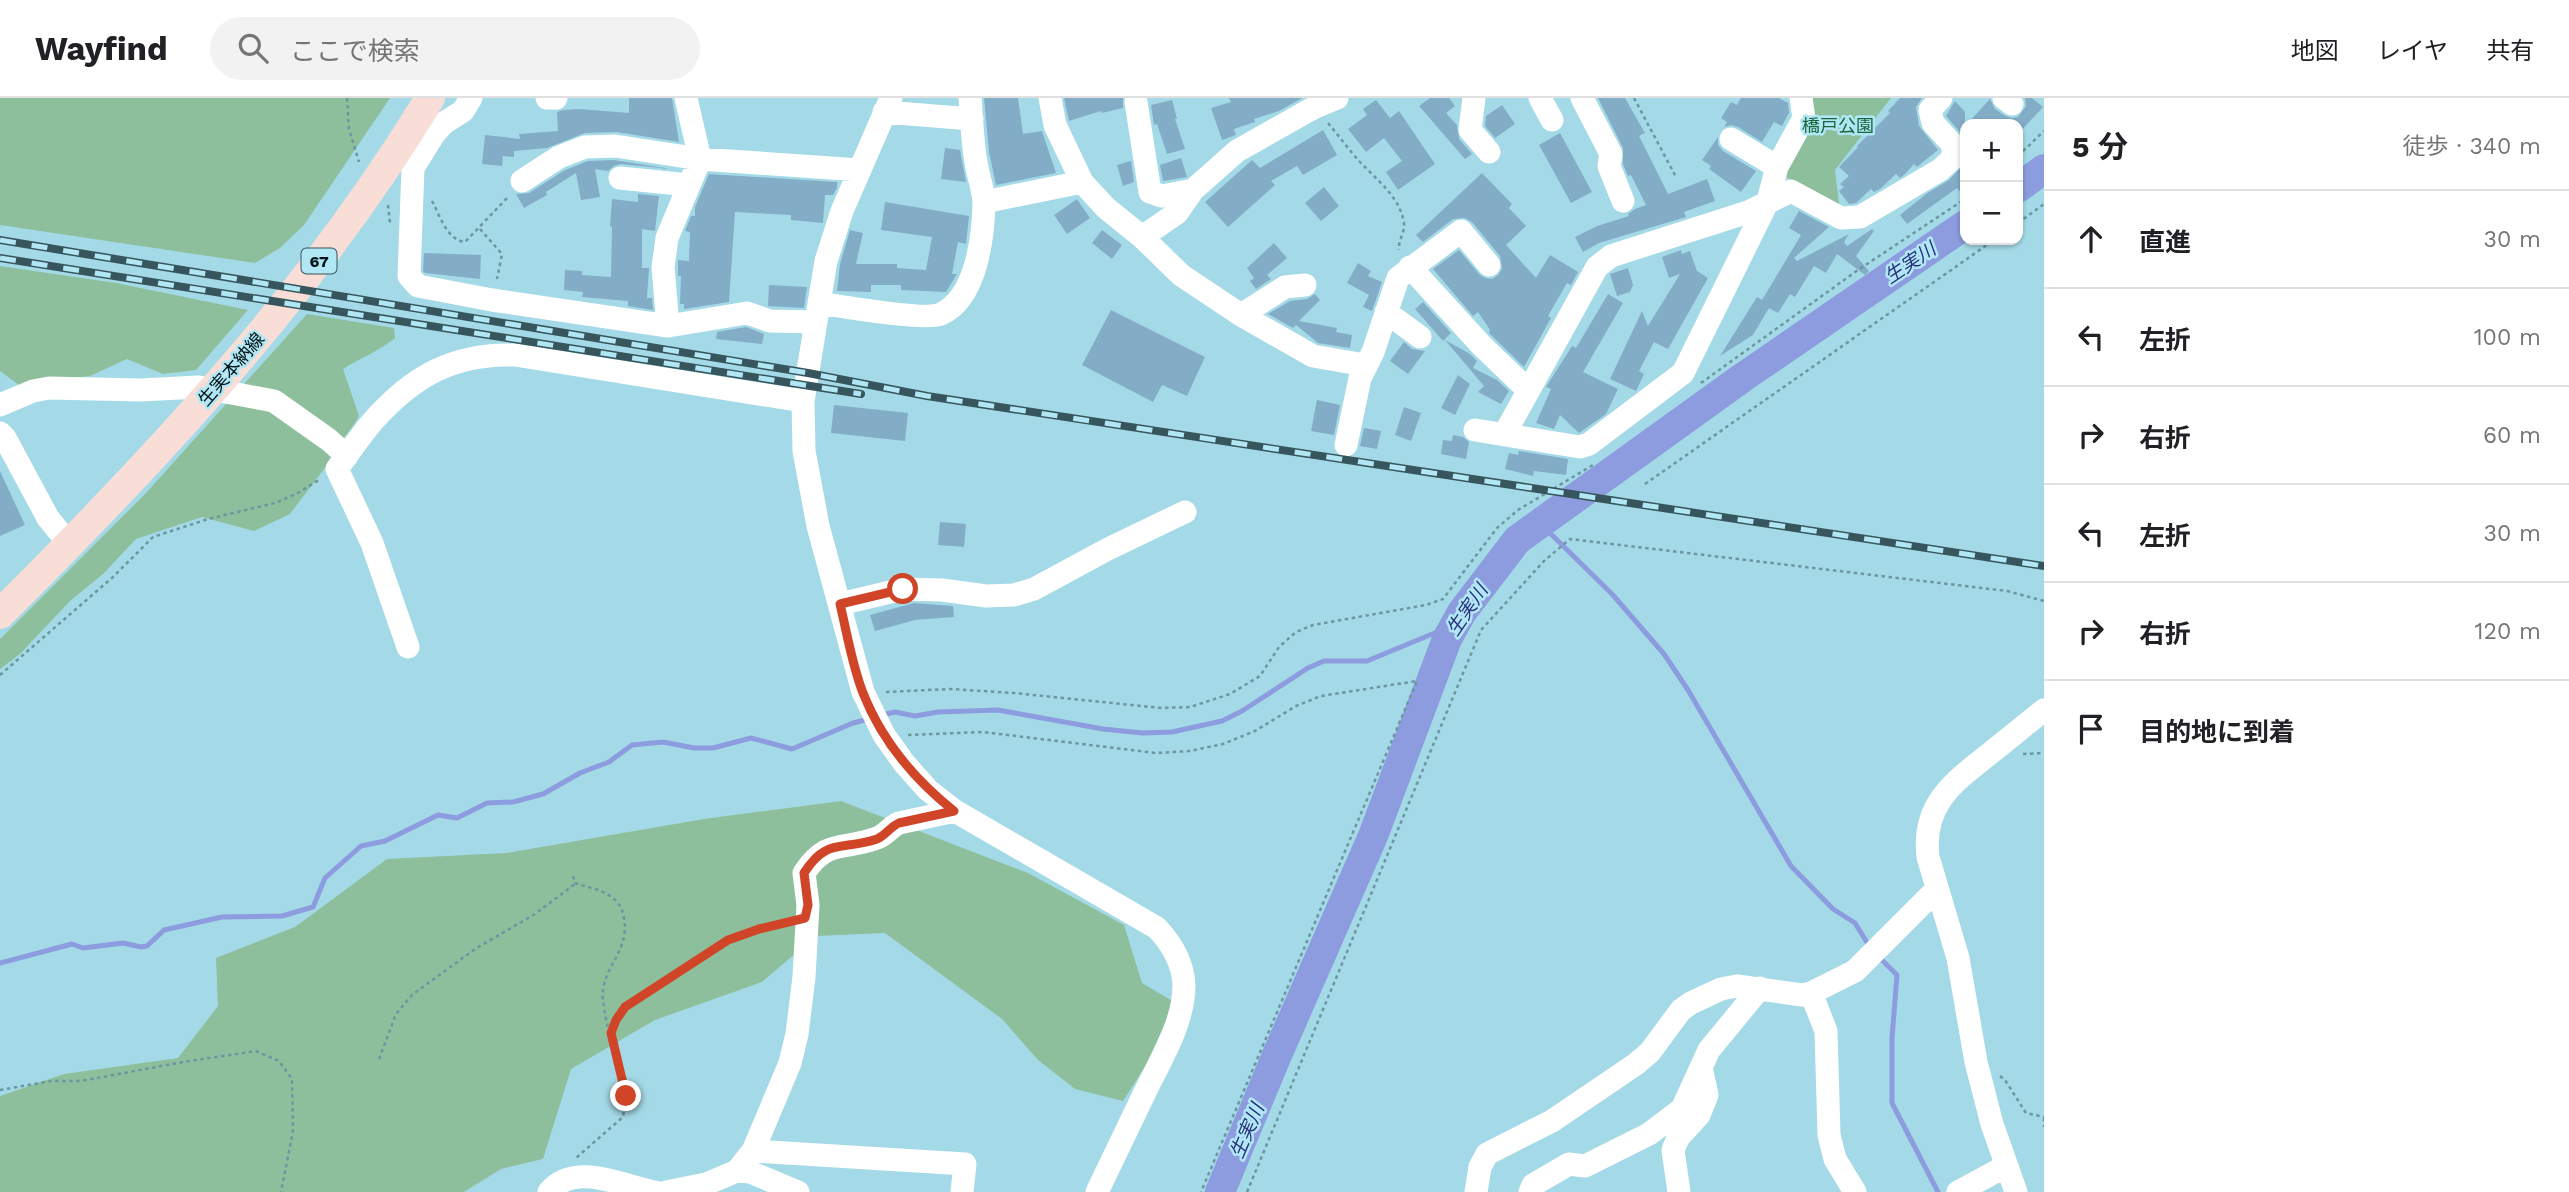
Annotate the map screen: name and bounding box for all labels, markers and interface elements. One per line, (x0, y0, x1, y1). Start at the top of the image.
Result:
search box (210, 17, 700, 80)
text: Wayfind (35, 29, 168, 68)
icon: search (234, 29, 272, 67)
text: ここで検索 (290, 36, 420, 66)
text: 地図 (2291, 37, 2339, 65)
text: レイヤ (2377, 37, 2448, 65)
text: 共有 (2486, 37, 2534, 65)
park label: 橋戸公園 (1802, 115, 1874, 136)
map controls (1960, 119, 2023, 245)
button: + (1960, 119, 2023, 182)
text: 5 分 (2072, 129, 2128, 164)
text: 徒歩 · 340 m (2403, 133, 2541, 160)
button: − (1960, 182, 2023, 245)
icon: ahead (2072, 220, 2110, 258)
text: 30 m (2484, 226, 2541, 253)
text: 直進 (2139, 227, 2191, 257)
water label: 生実川 (1880, 236, 1942, 288)
road number: 67 (302, 248, 336, 274)
icon: left (2072, 318, 2110, 356)
text: 100 m (2474, 324, 2541, 351)
text: 左折 (2139, 325, 2191, 355)
street label: 生実本納線 (194, 328, 268, 410)
icon: right (2072, 416, 2110, 454)
text: 60 m (2483, 422, 2541, 449)
text: 右折 (2139, 423, 2191, 453)
icon: left (2072, 514, 2110, 552)
text: 30 m (2484, 520, 2541, 547)
text: 左折 (2139, 521, 2191, 551)
route start (887, 573, 918, 604)
water label: 生実川 (1442, 578, 1494, 640)
icon: right (2072, 612, 2110, 650)
text: 120 m (2475, 618, 2541, 645)
text: 右折 (2139, 619, 2191, 649)
icon: arrive (2072, 710, 2110, 748)
text: 目的地に到着 (2139, 717, 2295, 747)
route end (610, 1080, 641, 1111)
water label: 生実川 (1225, 1098, 1270, 1162)

